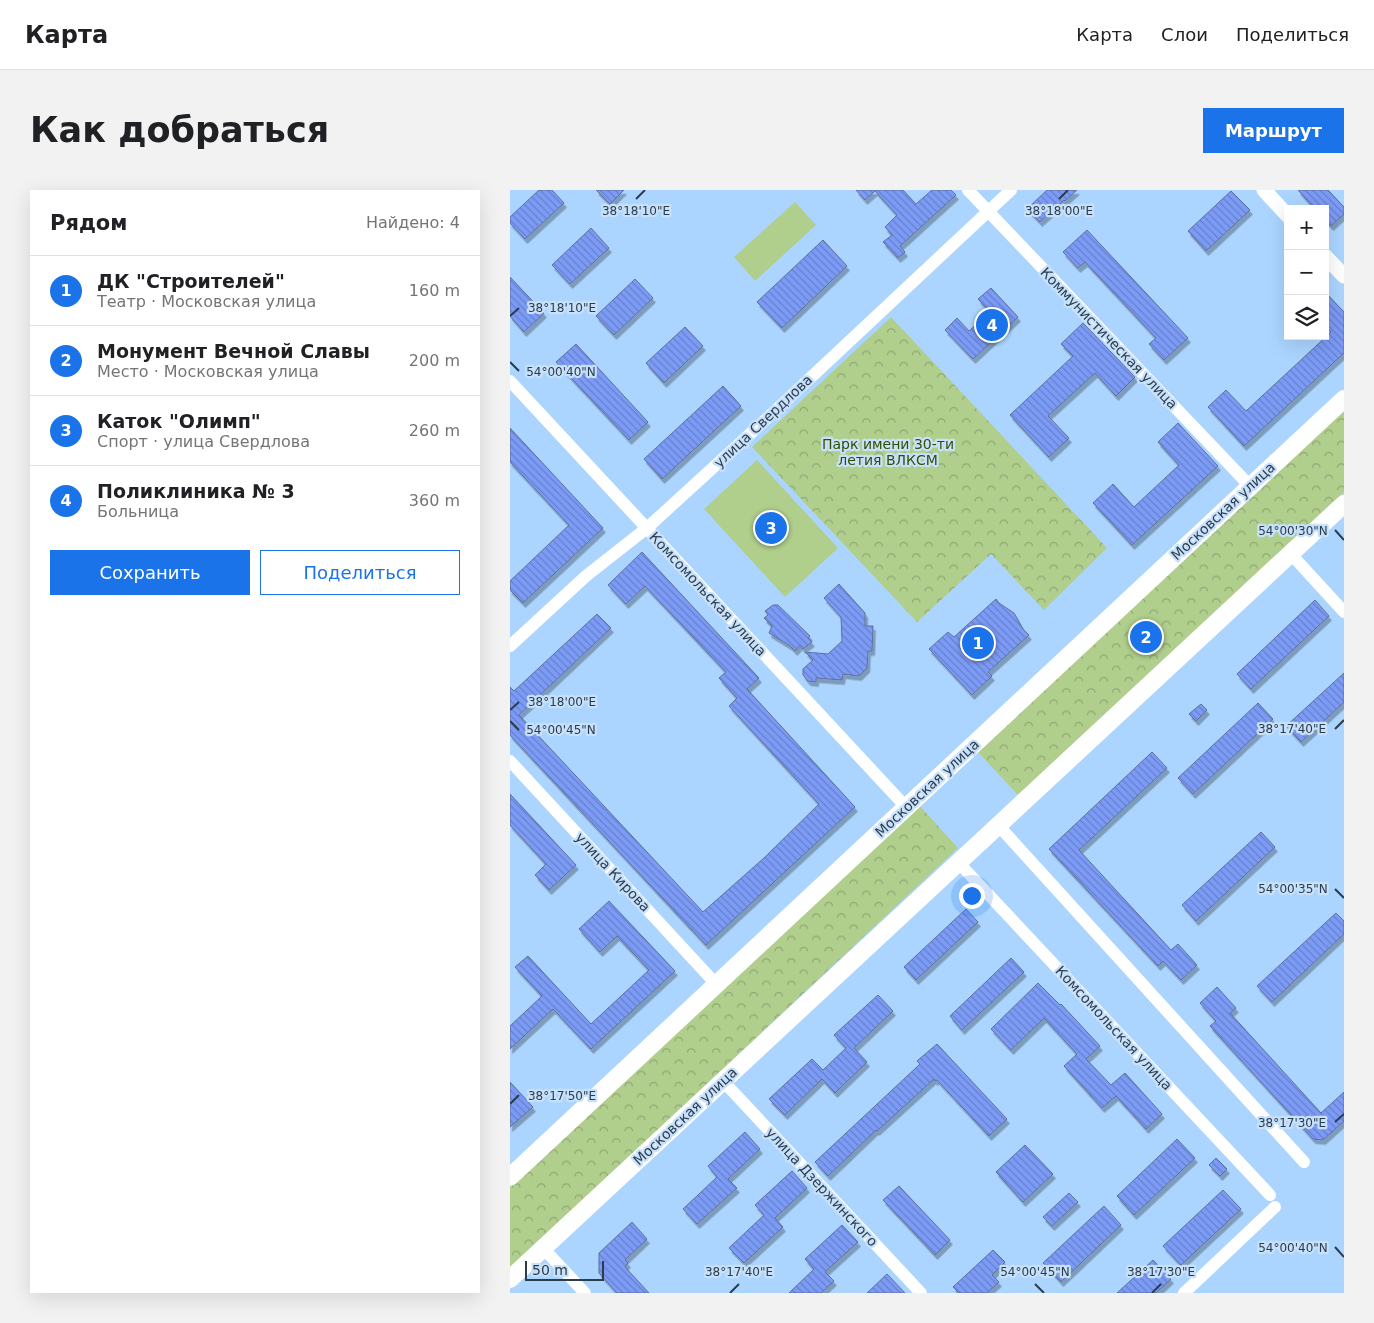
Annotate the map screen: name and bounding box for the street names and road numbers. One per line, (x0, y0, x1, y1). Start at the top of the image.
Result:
street label: Коммунистическая улица (1037, 264, 1181, 412)
street label: улица Свердлова (711, 371, 815, 471)
street label: Московская улица (1168, 459, 1278, 563)
street label: Комсомольская улица (646, 529, 770, 659)
street label: Московская улица (872, 736, 982, 840)
street label: улица Кирова (572, 829, 654, 915)
street label: Комсомольская улица (1052, 963, 1176, 1093)
street label: Московская улица (630, 1064, 740, 1168)
street label: улица Дзержинского (763, 1124, 881, 1250)

